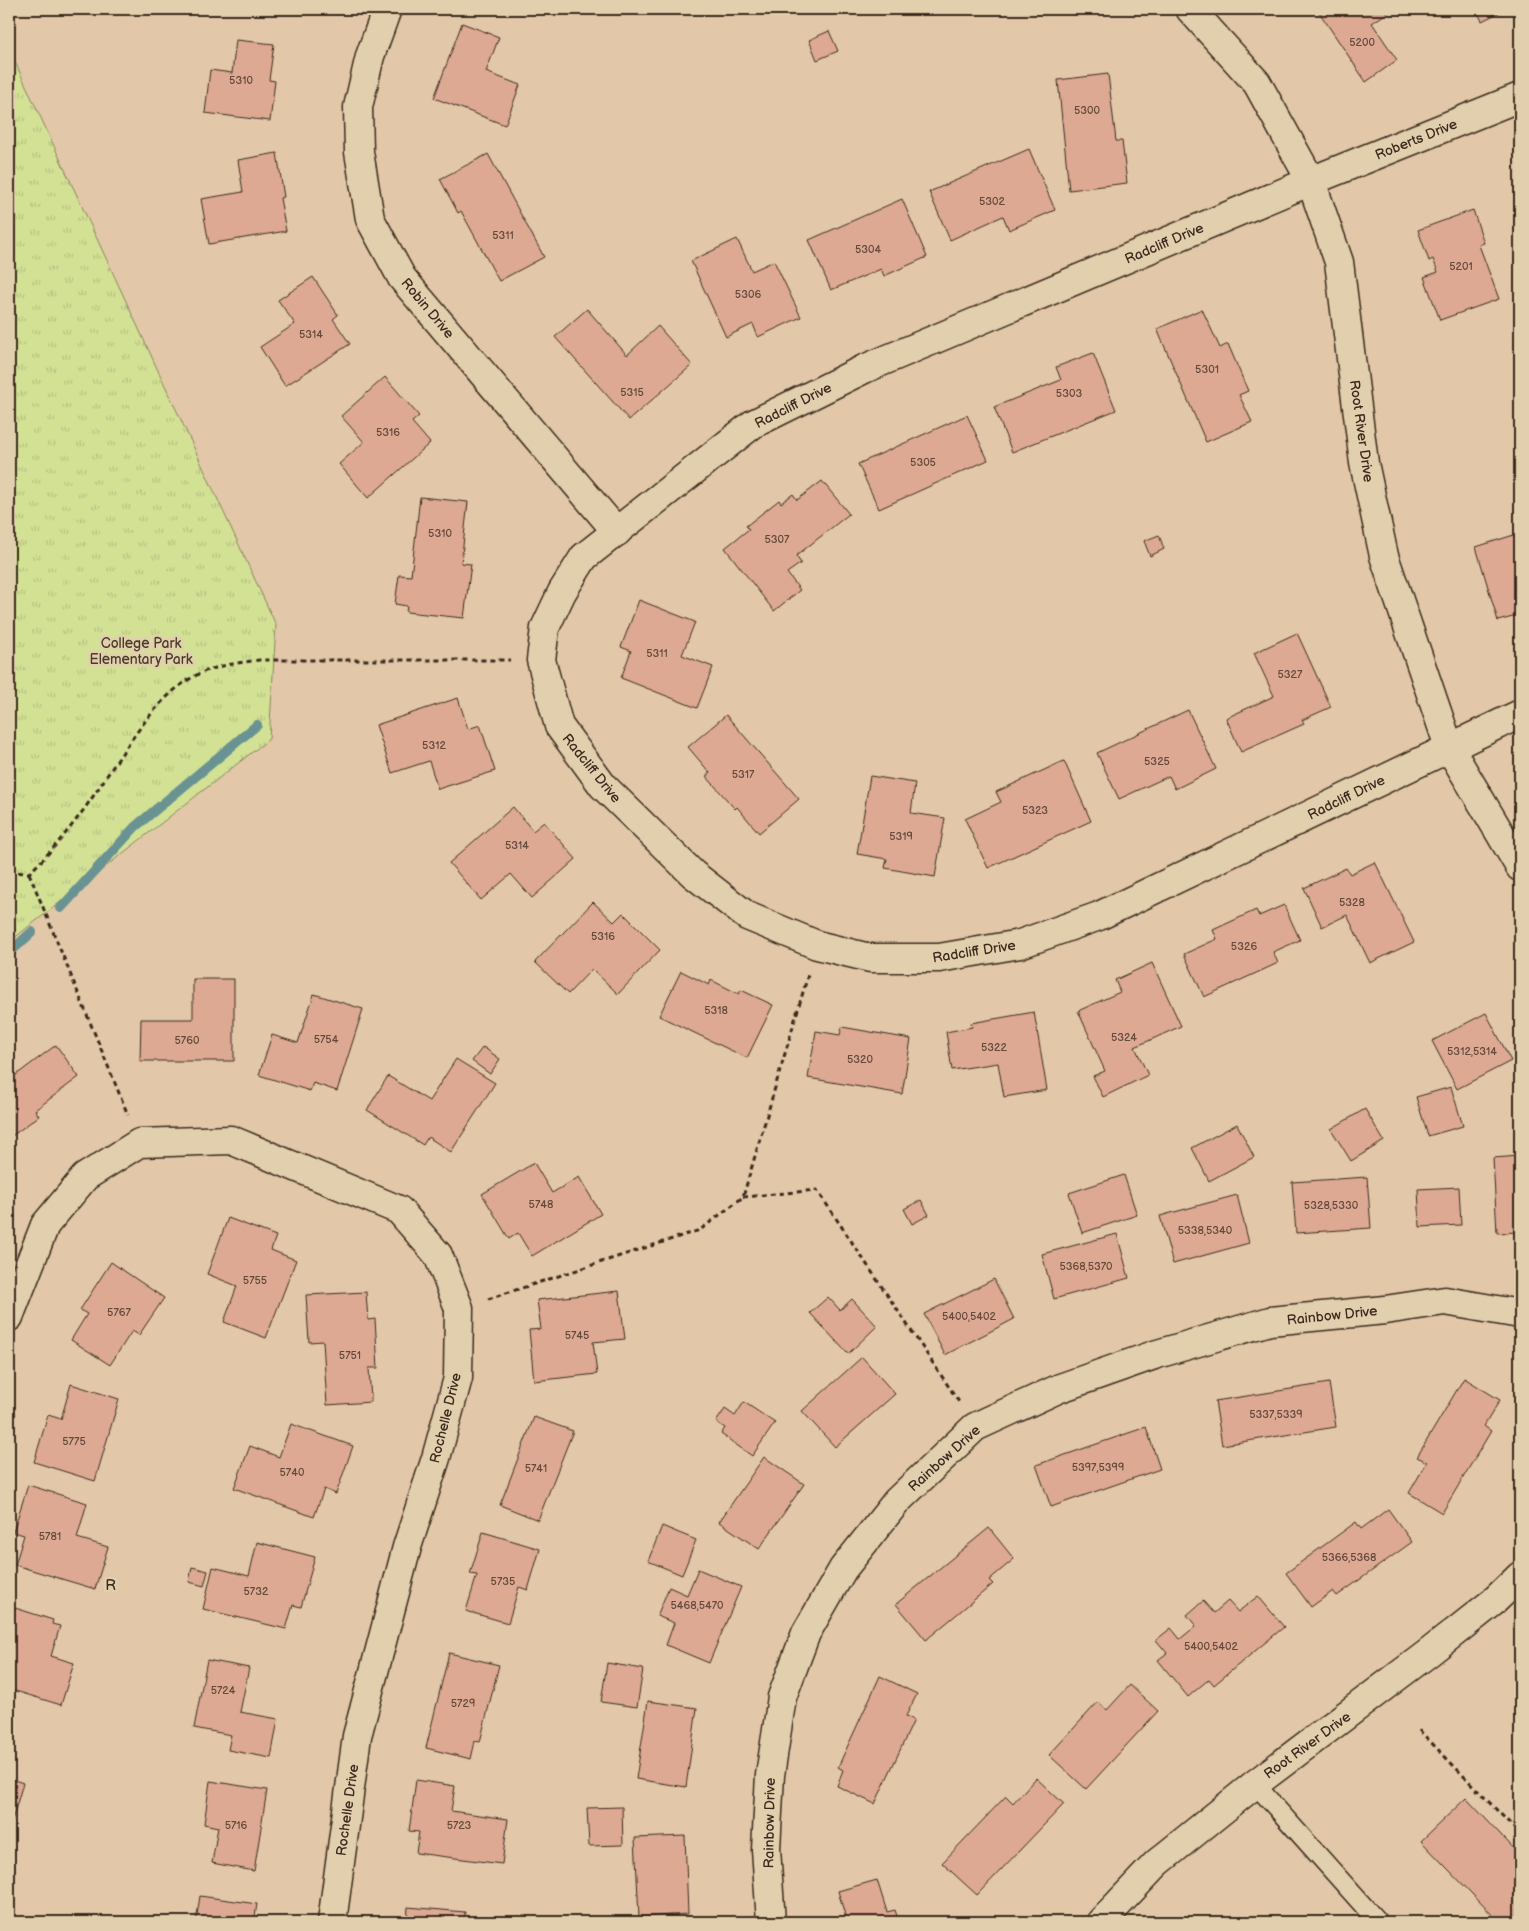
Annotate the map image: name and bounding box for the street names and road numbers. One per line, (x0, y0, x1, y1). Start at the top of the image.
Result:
street label: Roberts Drive (1373, 115, 1460, 164)
street label: Radcliff Drive (1122, 219, 1206, 268)
street label: Robin Drive (397, 275, 458, 342)
street label: Radcliff Drive (752, 379, 835, 432)
street label: Root River Drive (1346, 379, 1377, 483)
street label: Radcliff Drive (559, 730, 625, 806)
street label: Radcliff Drive (1305, 771, 1388, 824)
street label: Radcliff Drive (931, 937, 1017, 966)
street label: Rainbow Drive (1286, 1302, 1378, 1329)
street label: Rochelle Drive (426, 1371, 465, 1465)
street label: Rainbow Drive (905, 1422, 984, 1495)
street label: Root River Drive (1261, 1708, 1354, 1783)
street label: Rochelle Drive (333, 1763, 362, 1857)
street label: Rainbow Drive (760, 1777, 779, 1869)

